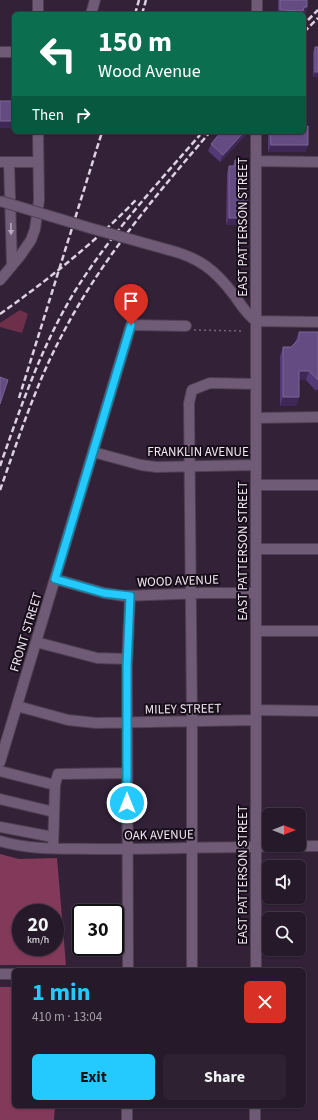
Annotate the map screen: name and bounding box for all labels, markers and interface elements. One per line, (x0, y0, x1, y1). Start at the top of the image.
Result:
text: 150 m (98, 22, 172, 62)
icon: left (32, 28, 84, 80)
text: Wood Avenue (98, 59, 201, 84)
icon: right (72, 104, 94, 126)
text: Then (32, 105, 64, 126)
street label: EAST PATTERSON STREET (234, 157, 252, 297)
one-way arrow (8, 223, 14, 236)
pin (114, 284, 148, 325)
icon: arrive (120, 290, 142, 312)
street label: FRANKLIN AVENUE (147, 443, 249, 461)
street label: EAST PATTERSON STREET (234, 481, 252, 621)
street label: WOOD AVENUE (137, 571, 219, 591)
street label: FRONT STREET (5, 590, 47, 674)
street label: MILEY STREET (145, 699, 221, 719)
position arrow (106, 782, 148, 824)
street label: EAST PATTERSON STREET (234, 805, 252, 945)
north arrow (262, 808, 306, 852)
map controls (262, 808, 306, 956)
street label: OAK AVENUE (124, 825, 194, 845)
button: sound (262, 860, 306, 904)
speed limit sign: 30 (72, 904, 124, 956)
text: 20 (27, 911, 49, 939)
button: search (262, 912, 306, 956)
text: km/h (27, 933, 49, 947)
text: 1 min (32, 975, 90, 1010)
button: close (244, 981, 286, 1023)
text: 410 m · 13:04 (32, 1008, 102, 1026)
button: Exit (32, 1054, 155, 1100)
button: Share (163, 1054, 286, 1100)

